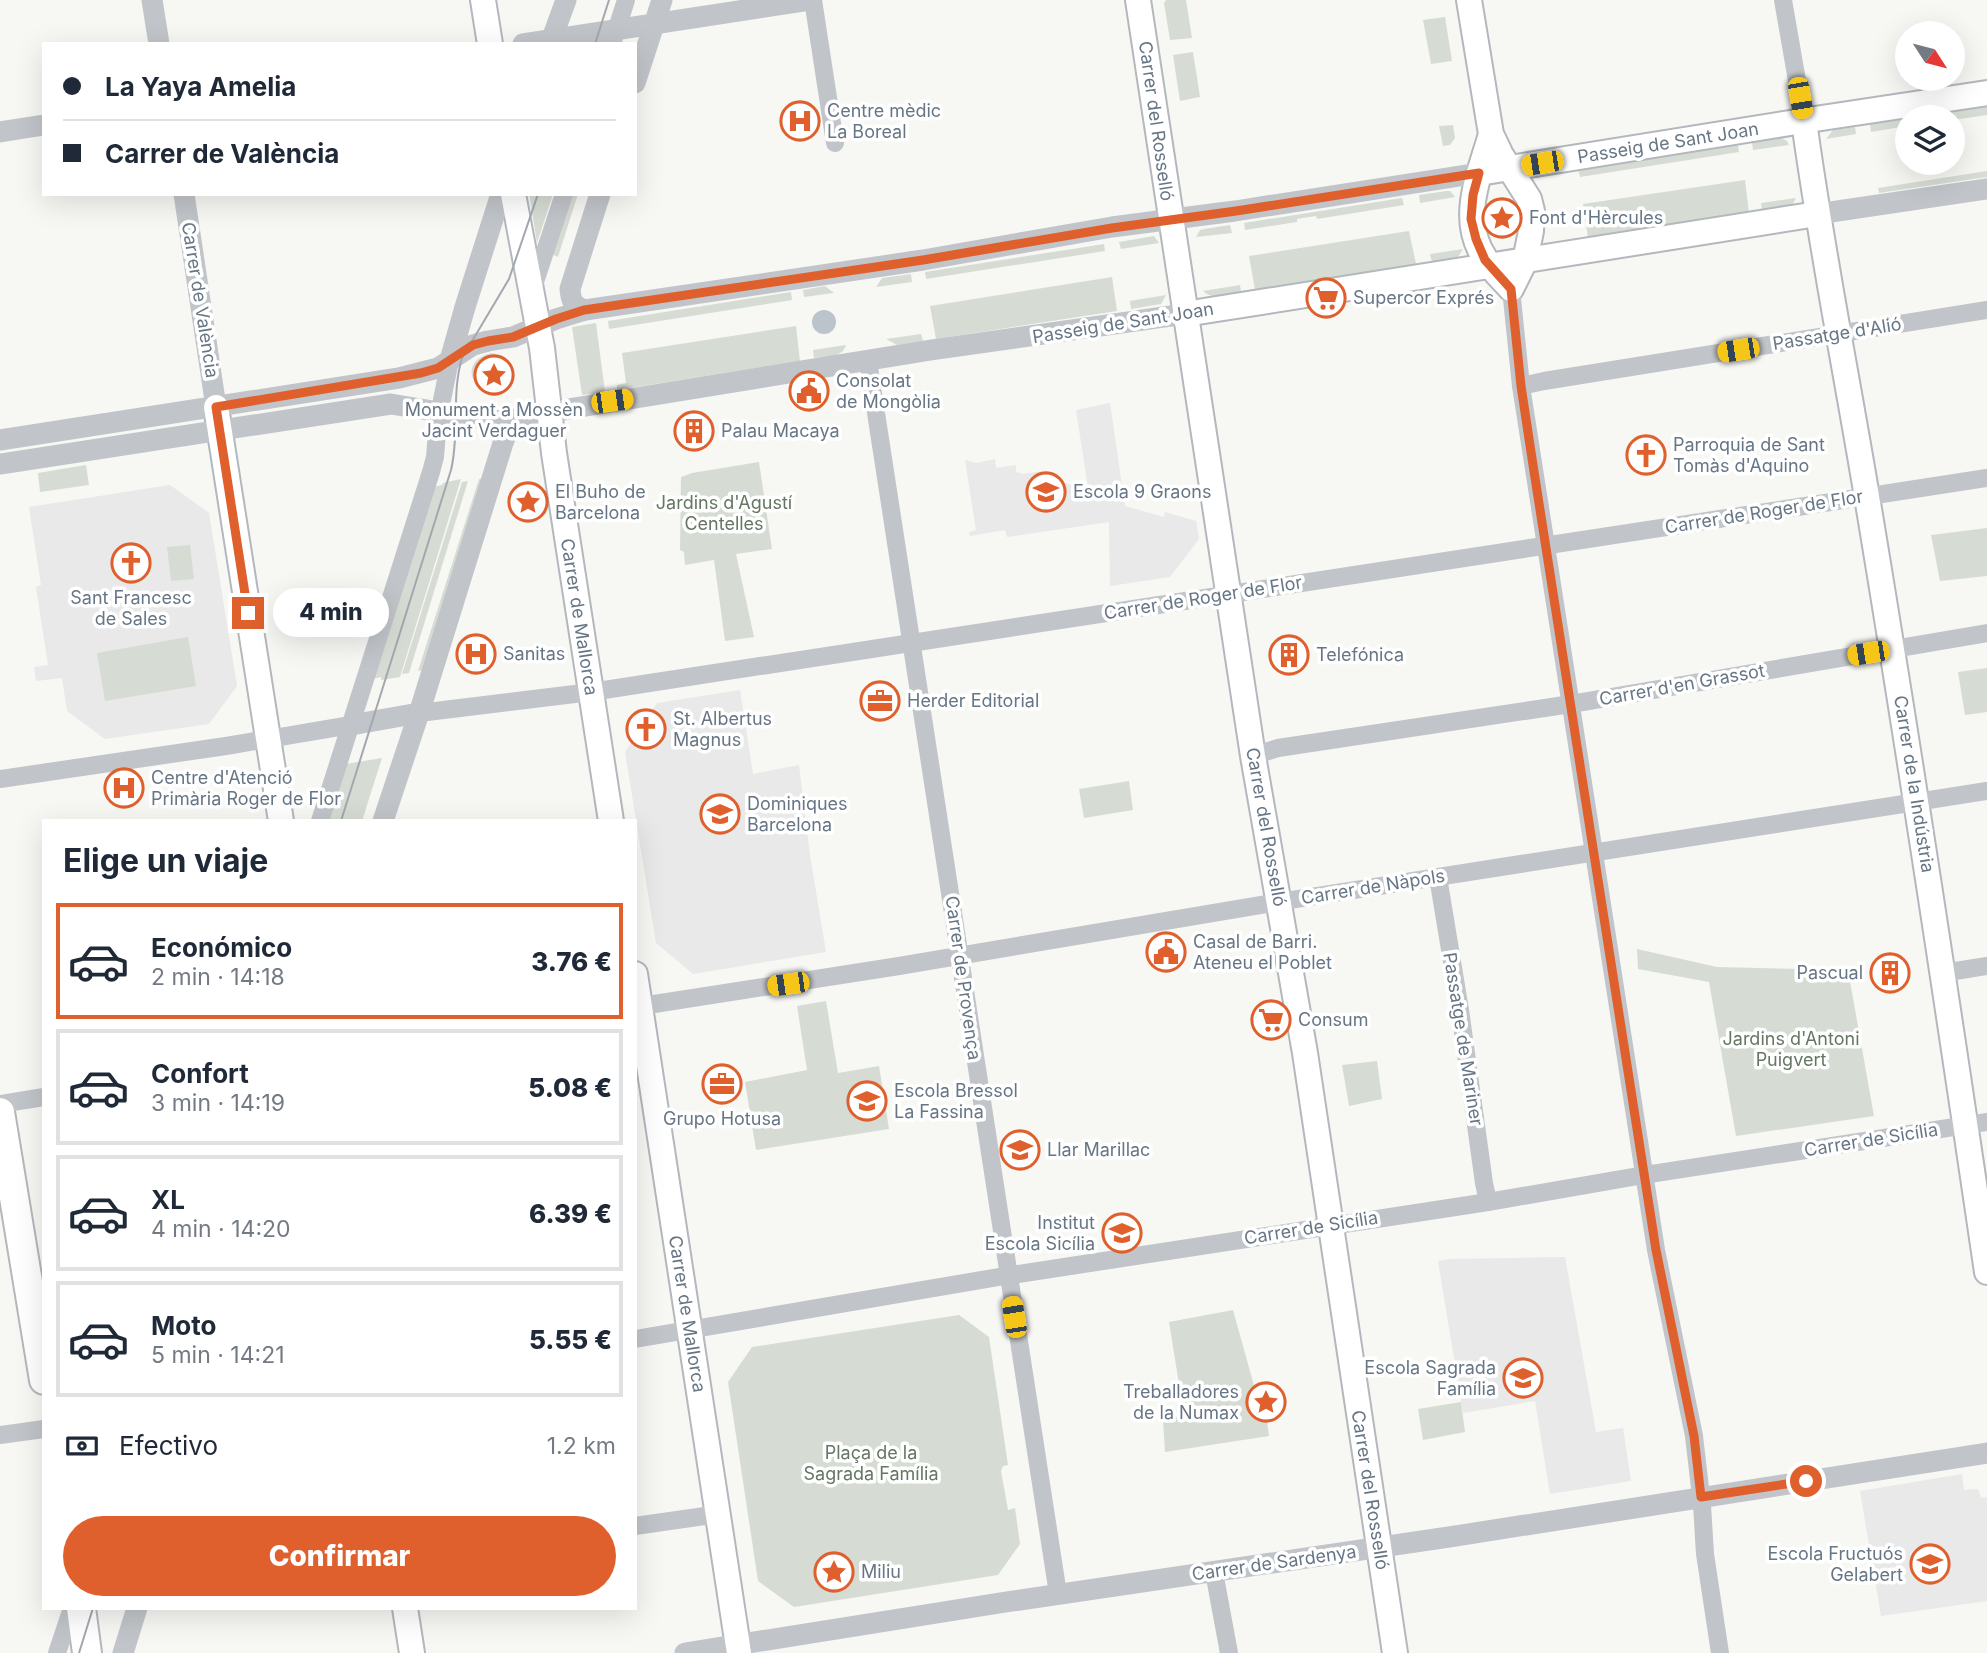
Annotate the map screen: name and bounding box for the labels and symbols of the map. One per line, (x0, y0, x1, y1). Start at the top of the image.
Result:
north arrow (1895, 21, 1965, 91)
street label: Carrer del Rosselló (1135, 40, 1178, 202)
car (1787, 75, 1814, 121)
hospital icon: Centre mèdic La Boreal (779, 100, 821, 142)
place label: Centre mèdic La Boreal (827, 100, 941, 142)
street label: Passeig de Sant Joan (1576, 118, 1760, 167)
car (1520, 149, 1565, 177)
place icon: Font d'Hèrcules (1481, 197, 1523, 239)
place label: Font d'Hèrcules (1529, 207, 1663, 228)
street label: Carrer de València (178, 220, 223, 379)
supermarket icon: Supercor Exprés (1305, 277, 1347, 319)
place label: Supercor Exprés (1353, 287, 1494, 308)
street label: Passeig de Sant Joan (1031, 298, 1215, 347)
street label: Passatge d'Alió (1771, 313, 1903, 354)
car (1716, 336, 1761, 364)
place icon: Monument a Mossèn Jacint Verdaguer (473, 354, 515, 396)
public building icon: Consolat de Mongòlia (788, 370, 830, 412)
place label: Consolat de Mongòlia (836, 370, 941, 412)
car (590, 388, 635, 414)
place label: Monument a Mossèn Jacint Verdaguer (405, 399, 583, 441)
building icon: Palau Macaya (673, 410, 715, 452)
place label: Palau Macaya (721, 420, 840, 441)
church icon: Parroquia de Sant Tomàs d'Aquino (1625, 434, 1667, 476)
place label: Parroquia de Sant Tomàs d'Aquino (1673, 434, 1825, 476)
school or university icon: Escola 9 Graons (1025, 471, 1067, 513)
place icon: El Buho de Barcelona (507, 481, 549, 523)
place label: El Buho de Barcelona (555, 481, 646, 523)
place label: Escola 9 Graons (1073, 481, 1211, 502)
street label: Carrer de Roger de Flor (1663, 485, 1865, 538)
park label: Jardins d'Agustí Centelles (656, 492, 793, 534)
street label: Carrer de Mallorca (557, 537, 602, 697)
church icon: Sant Francesc de Sales (110, 542, 152, 584)
street label: Carrer de Roger de Flor (1102, 571, 1304, 624)
place label: Sant Francesc de Sales (70, 587, 192, 629)
callout: 4 min (272, 588, 388, 638)
route end (232, 597, 264, 629)
hospital icon: Sanitas (455, 633, 497, 675)
building icon: Telefónica (1268, 634, 1310, 676)
car (1846, 639, 1891, 667)
place label: Sanitas (503, 643, 565, 664)
place label: Telefónica (1316, 644, 1404, 665)
street label: Carrer d'en Grassot (1598, 660, 1766, 709)
office icon: Herder Editorial (859, 680, 901, 722)
place label: Herder Editorial (907, 690, 1039, 711)
street label: Carrer de la Indústria (1890, 694, 1939, 874)
church icon: St. Albertus Magnus (625, 708, 667, 750)
place label: St. Albertus Magnus (673, 708, 772, 750)
street label: Carrer del Rosselló (1242, 746, 1291, 908)
hospital icon: Centre d'Atenció Primària Roger de Flor (103, 767, 145, 809)
place label: Centre d'Atenció Primària Roger de Flor (151, 767, 341, 809)
school or university icon: Dominiques Barcelona (699, 793, 741, 835)
place label: Dominiques Barcelona (747, 793, 848, 835)
street label: Carrer de Nàpols (1300, 865, 1446, 908)
street label: Carrer de Provença (942, 894, 985, 1061)
public building icon: Casal de Barri. Ateneu el Poblet (1145, 931, 1187, 973)
place label: Casal de Barri. Ateneu el Poblet (1193, 931, 1332, 973)
street label: Passatge de Mariner (1439, 951, 1488, 1127)
building icon: Pascual (1869, 952, 1911, 994)
place label: Pascual (1797, 962, 1863, 983)
car (766, 971, 811, 997)
supermarket icon: Consum (1250, 999, 1292, 1041)
place label: Consum (1298, 1009, 1369, 1030)
park label: Jardins d'Antoni Puigvert (1723, 1028, 1860, 1070)
office icon: Grupo Hotusa (701, 1063, 743, 1105)
school or university icon: Escola Bressol La Fassina (846, 1080, 888, 1122)
place label: Escola Bressol La Fassina (894, 1080, 1018, 1122)
place label: Grupo Hotusa (663, 1108, 781, 1129)
street label: Carrer de Sicília (1803, 1119, 1939, 1160)
school or university icon: Llar Marillac (999, 1129, 1041, 1171)
place label: Llar Marillac (1047, 1139, 1150, 1160)
street label: Carrer de Sicília (1243, 1207, 1379, 1248)
place label: Institut Escola Sicília (985, 1212, 1095, 1254)
school or university icon: Institut Escola Sicília (1101, 1212, 1143, 1254)
street label: Carrer de Mallorca (665, 1234, 710, 1394)
car (1001, 1295, 1028, 1339)
place label: Escola Sagrada Família (1364, 1357, 1496, 1399)
school or university icon: Escola Sagrada Família (1502, 1357, 1544, 1399)
place label: Treballadores de la Numax (1123, 1381, 1239, 1423)
place icon: Treballadores de la Numax (1245, 1381, 1287, 1423)
street label: Carrer del Rosselló (1348, 1409, 1393, 1571)
park label: Plaça de la Sagrada Família (803, 1442, 939, 1484)
route start (1790, 1465, 1822, 1497)
street label: Carrer de Sardenya (1190, 1541, 1358, 1584)
place label: Escola Fructuós Gelabert (1767, 1543, 1903, 1585)
school or university icon: Escola Fructuós Gelabert (1909, 1543, 1951, 1585)
place icon: Miliu (813, 1551, 855, 1593)
place label: Miliu (861, 1561, 901, 1582)

